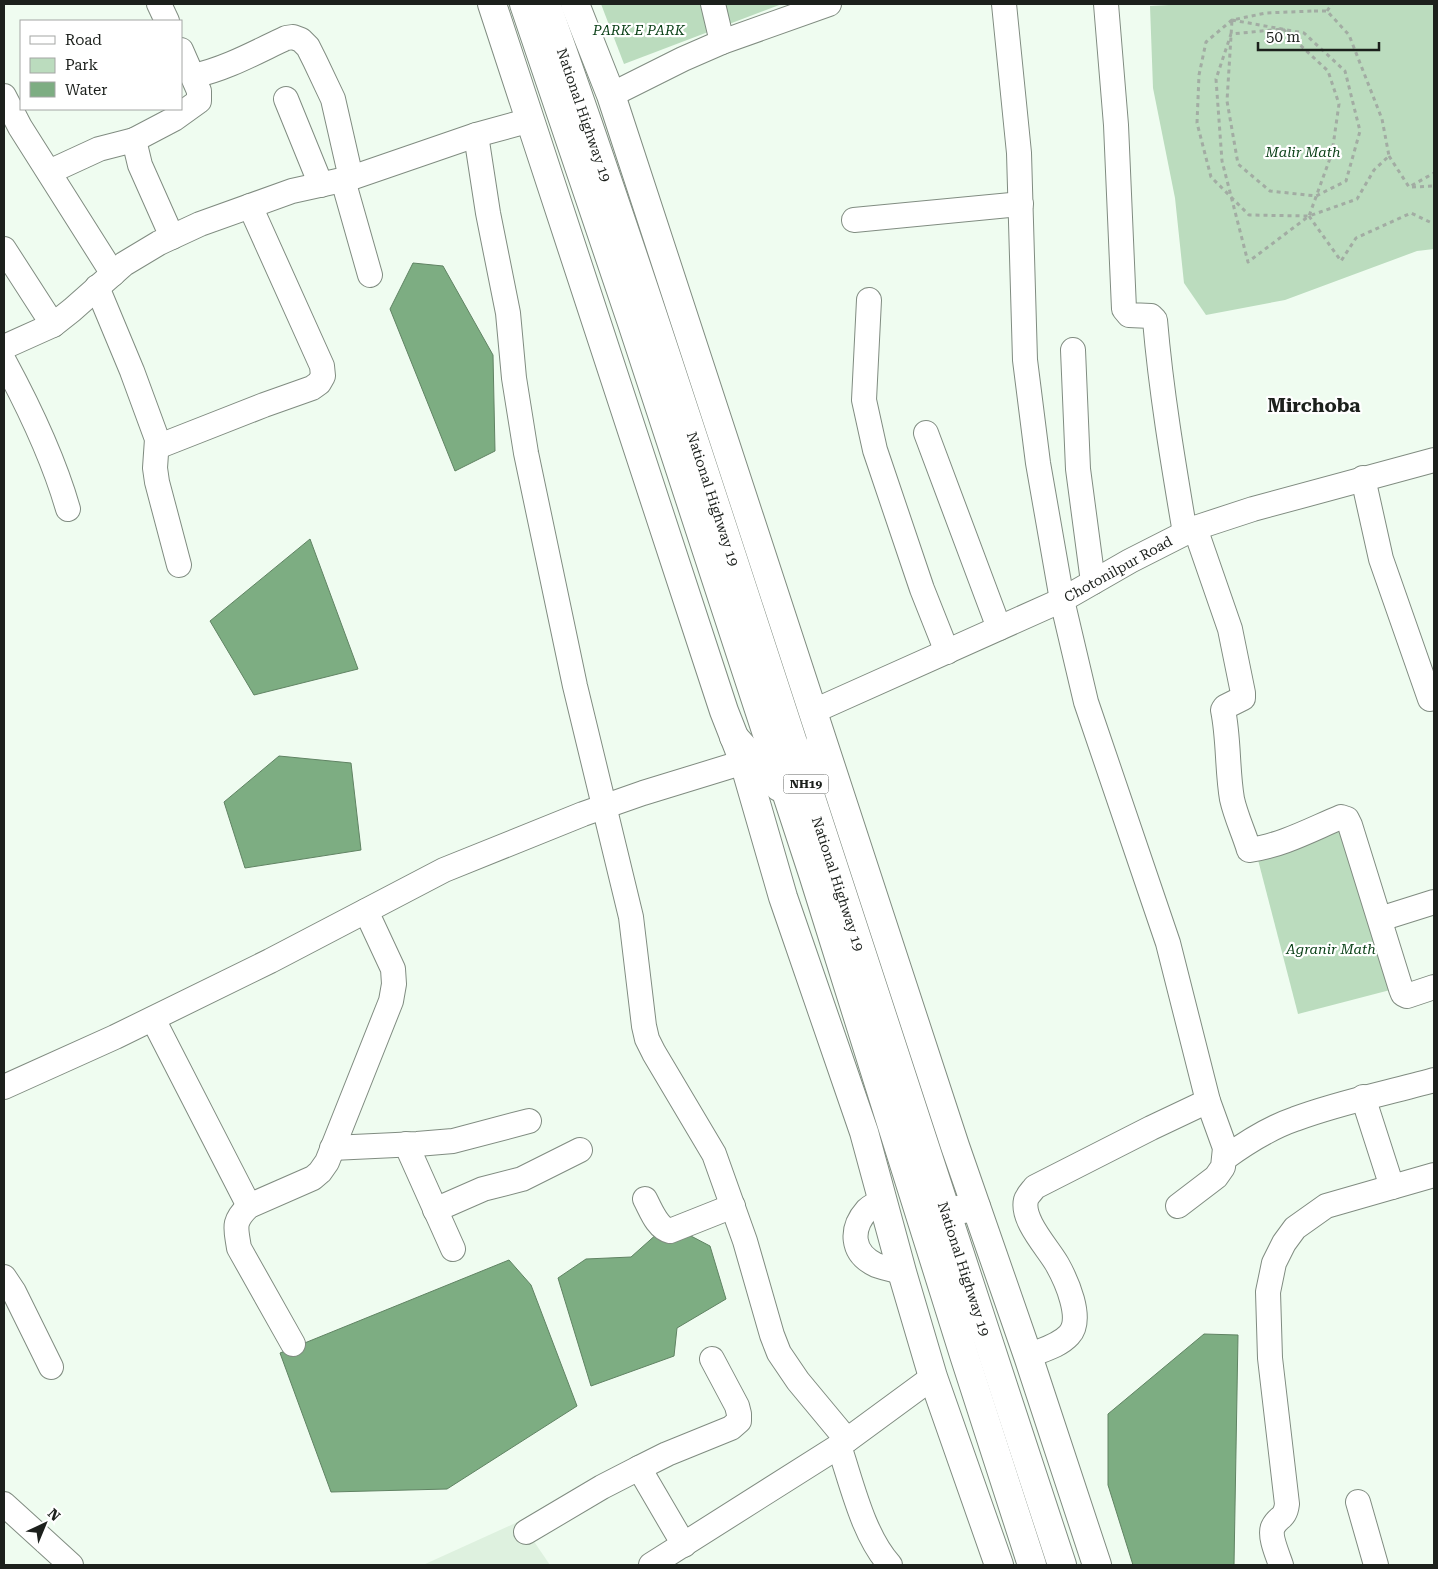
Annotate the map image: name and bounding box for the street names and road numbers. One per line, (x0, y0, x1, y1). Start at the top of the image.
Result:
street label: National Highway 19 (554, 46, 614, 184)
street label: National Highway 19 (684, 430, 742, 568)
street label: Chotonilpur Road (1061, 533, 1175, 605)
road number: NH19 (784, 774, 828, 794)
street label: National Highway 19 (809, 815, 867, 953)
street label: National Highway 19 (935, 1200, 993, 1338)

